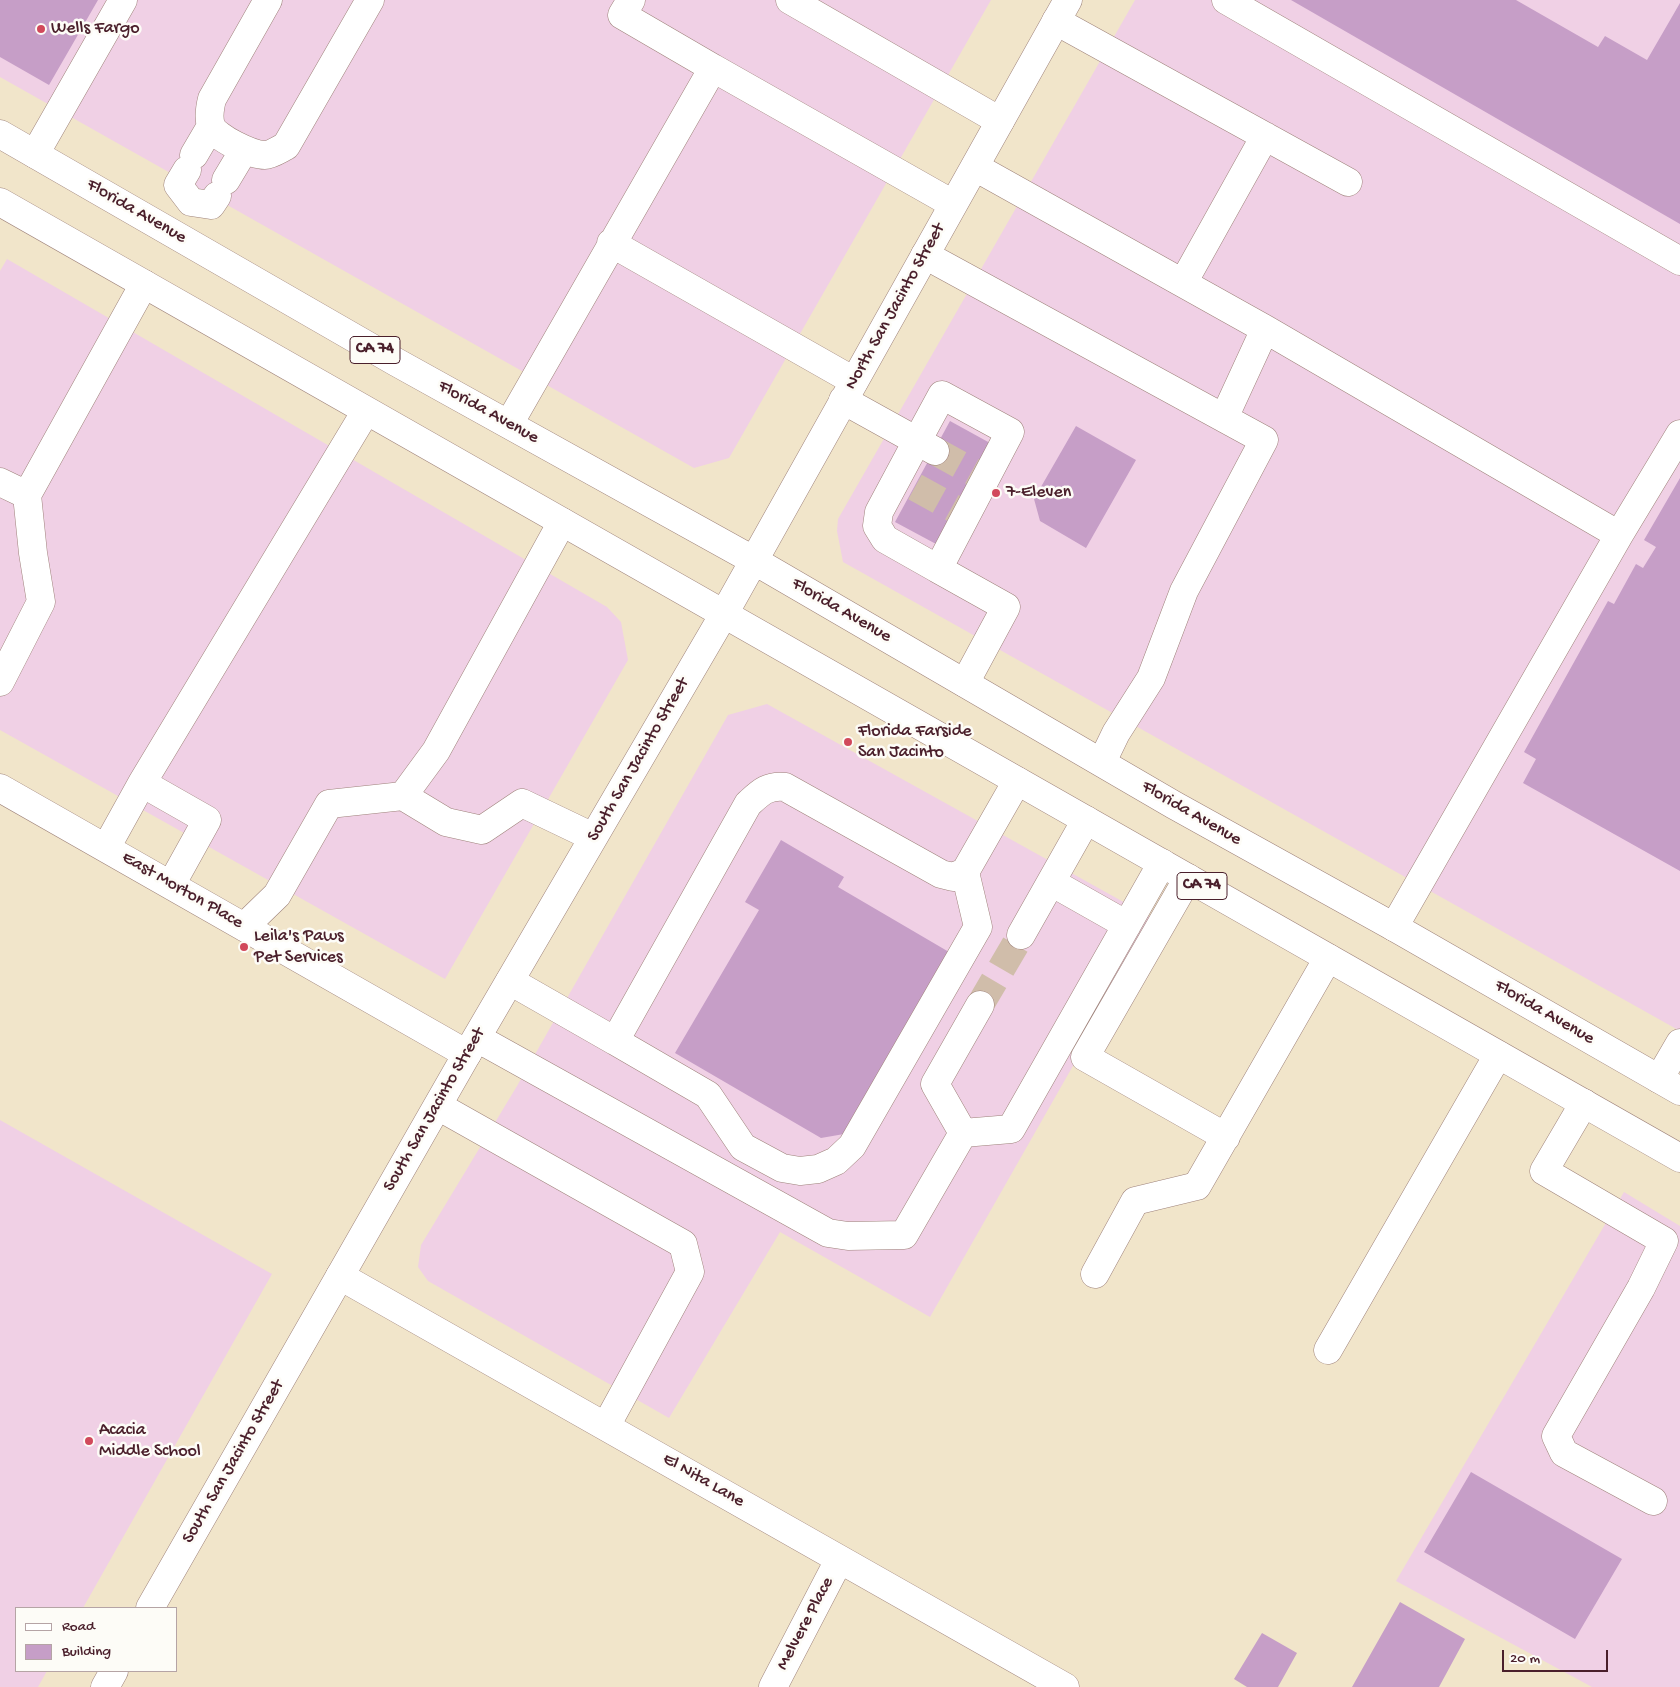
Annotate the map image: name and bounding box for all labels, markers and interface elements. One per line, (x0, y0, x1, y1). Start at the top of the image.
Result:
place label: Wells Fargo (51, 18, 140, 40)
marker: Wells Fargo (35, 23, 47, 35)
street label: Florida Avenue (82, 175, 190, 249)
street label: North San Jacinto Street (841, 220, 951, 394)
road number: CA 74 (350, 336, 400, 364)
street label: Florida Avenue (434, 376, 542, 450)
place label: 7-Eleven (1006, 482, 1071, 504)
marker: 7-Eleven (990, 487, 1002, 499)
street label: Florida Avenue (787, 574, 895, 648)
street label: South San Jacinto Street (583, 674, 695, 846)
place label: Florida Farside San Jacinto (858, 721, 972, 764)
marker: Florida Farside San Jacinto (842, 736, 854, 748)
street label: Florida Avenue (1137, 777, 1245, 851)
street label: East Morton Place (118, 848, 246, 934)
road number: CA 74 (1177, 872, 1227, 899)
place label: Leila's Paws Pet Services (254, 926, 344, 969)
marker: Leila's Paws Pet Services (238, 941, 250, 953)
street label: Florida Avenue (1490, 976, 1598, 1050)
street label: South San Jacinto Street (379, 1024, 491, 1196)
street label: South San Jacinto Street (178, 1376, 290, 1548)
place label: Acacia Middle School (99, 1420, 201, 1462)
marker: Acacia Middle School (83, 1435, 95, 1447)
street label: El Nita Lane (658, 1449, 748, 1513)
street label: Melvere Place (772, 1574, 840, 1674)
legend (15, 1607, 178, 1672)
text: Road (62, 1618, 95, 1636)
scale bar (1505, 1640, 1611, 1672)
text: Building (62, 1643, 111, 1661)
text: 20 m (1510, 1650, 1540, 1668)

